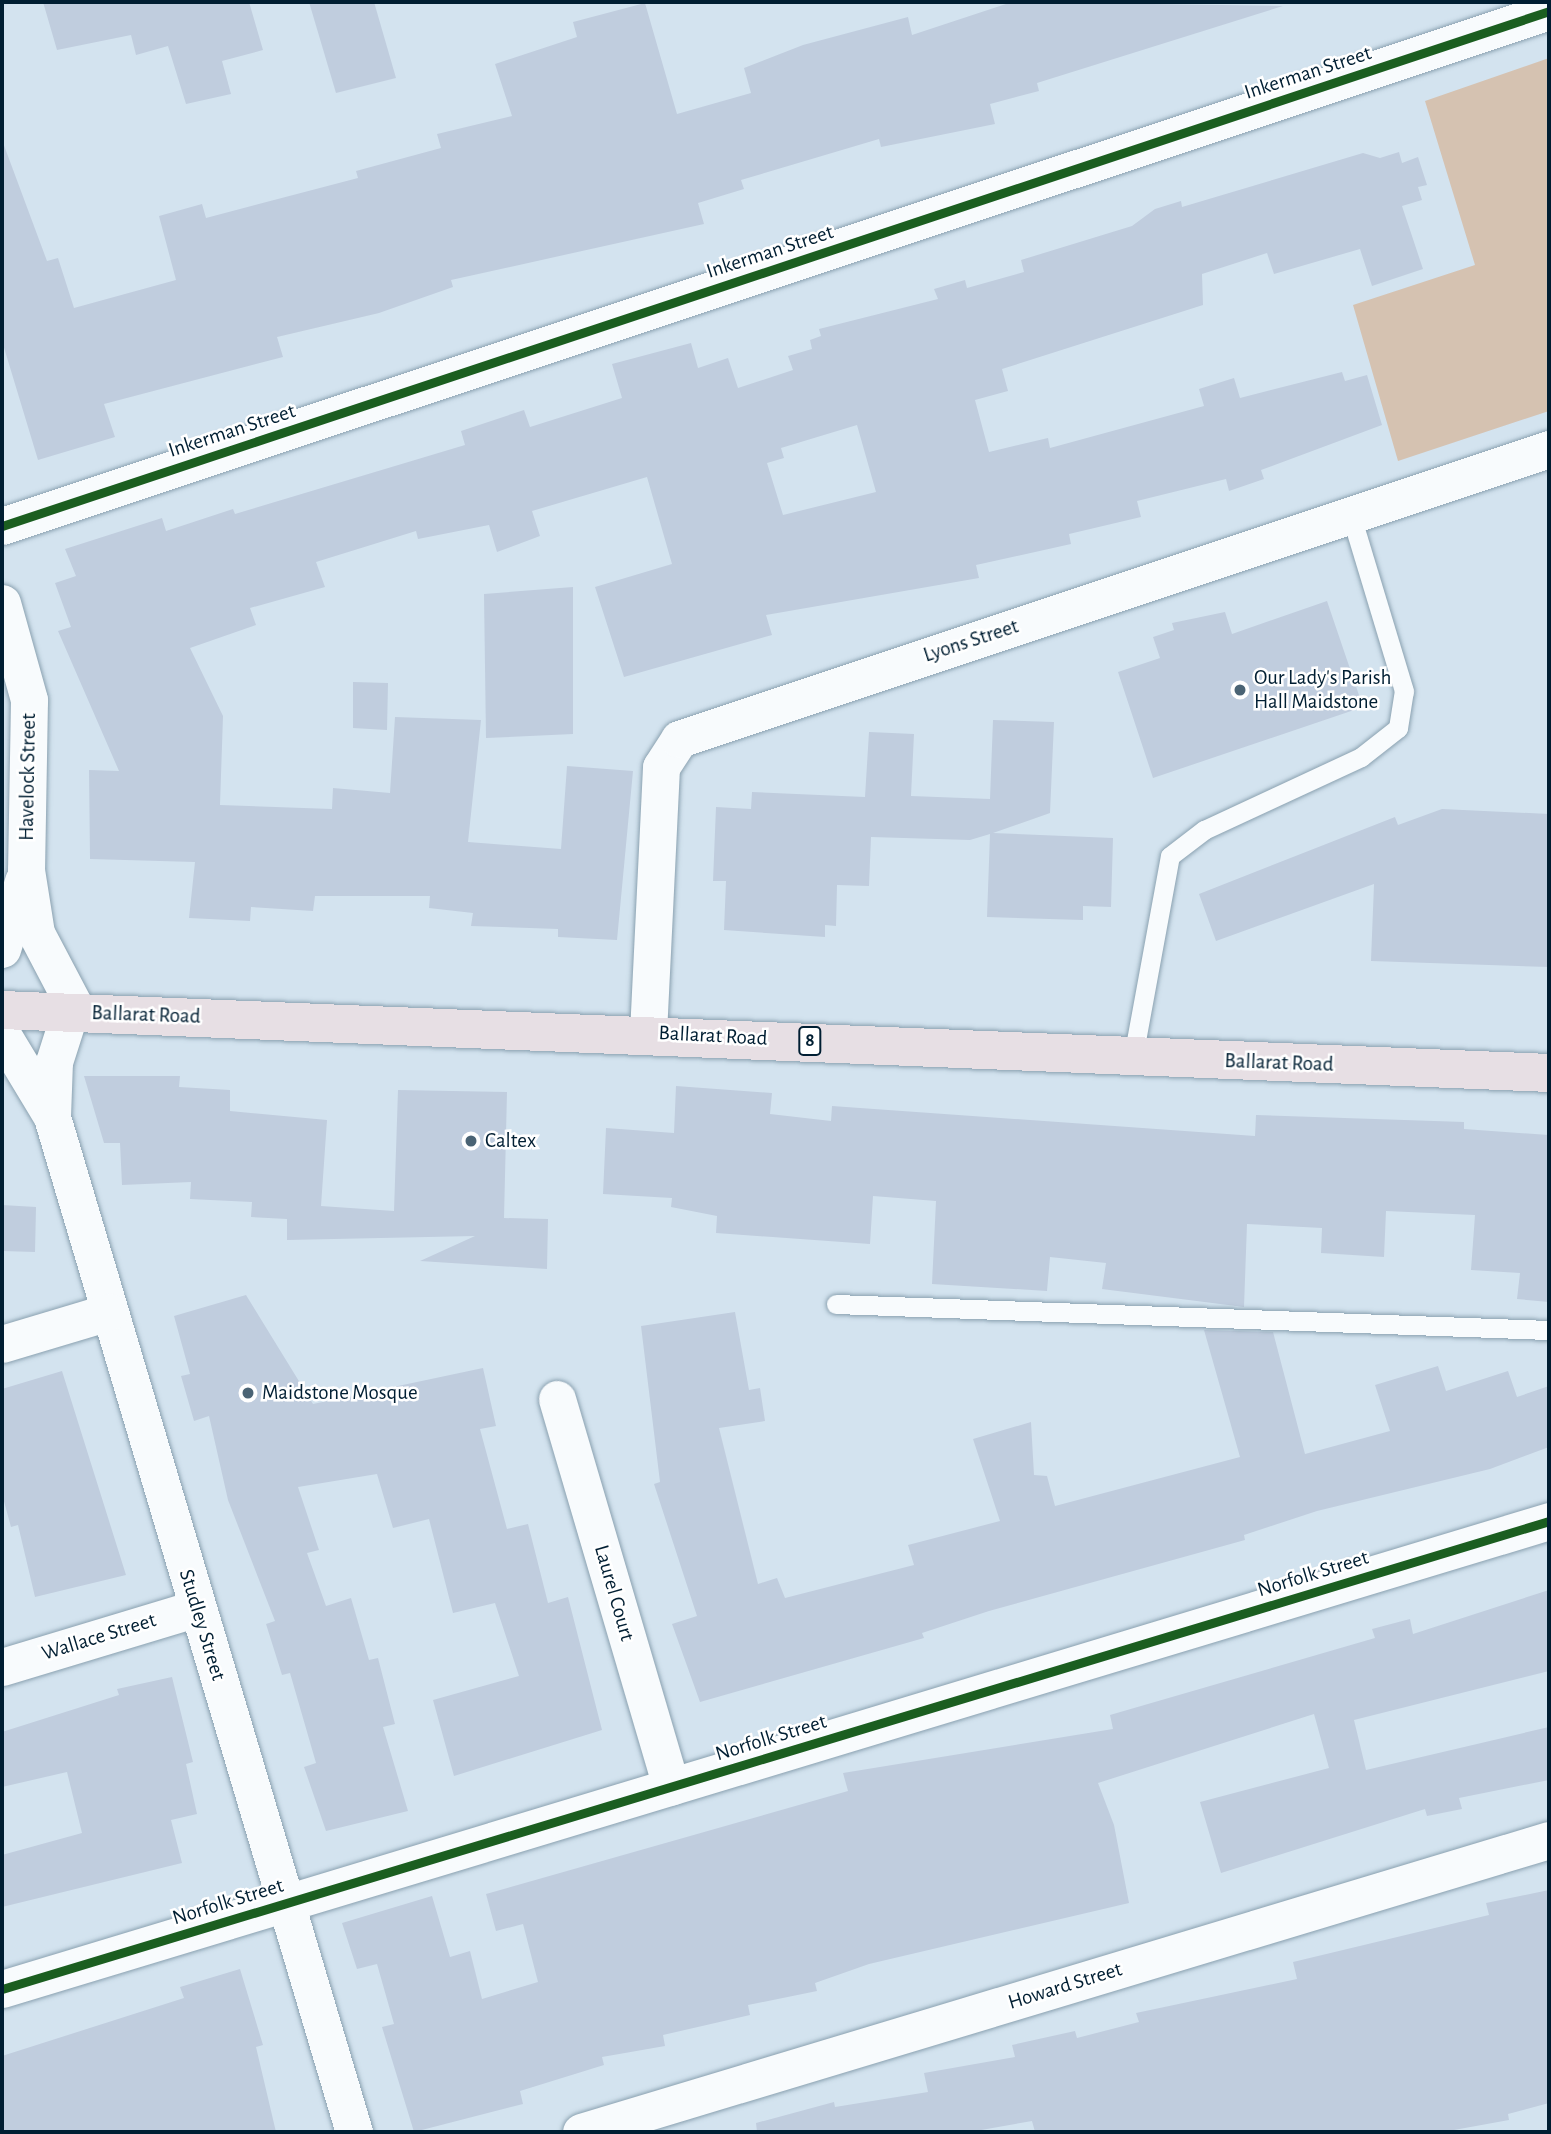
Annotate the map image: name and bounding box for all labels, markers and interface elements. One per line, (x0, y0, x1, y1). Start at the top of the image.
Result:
street label: Inkerman Street (1241, 41, 1375, 105)
street label: Inkerman Street (703, 220, 837, 284)
street label: Inkerman Street (165, 399, 299, 463)
street label: Lyons Street (920, 614, 1022, 668)
place label: Our Lady's Parish Hall Maidstone (1254, 665, 1391, 715)
marker: Our Lady's Parish Hall Maidstone (1232, 682, 1248, 698)
street label: Havelock Street (14, 713, 42, 841)
street label: Ballarat Road (91, 1001, 201, 1029)
street label: Ballarat Road (658, 1021, 768, 1051)
road number: 8 (798, 1026, 822, 1056)
street label: Ballarat Road (1224, 1049, 1334, 1077)
place label: Caltex (485, 1128, 536, 1154)
marker: Caltex (463, 1133, 479, 1149)
place label: Maidstone Mosque (262, 1380, 418, 1406)
marker: Maidstone Mosque (240, 1385, 256, 1401)
street label: Laurel Court (588, 1542, 640, 1644)
street label: Norfolk Street (1254, 1545, 1372, 1603)
street label: Studley Street (173, 1566, 231, 1684)
street label: Wallace Street (39, 1608, 159, 1666)
street label: Norfolk Street (712, 1709, 830, 1767)
street label: Norfolk Street (169, 1873, 287, 1931)
street label: Howard Street (1005, 1957, 1125, 2015)

